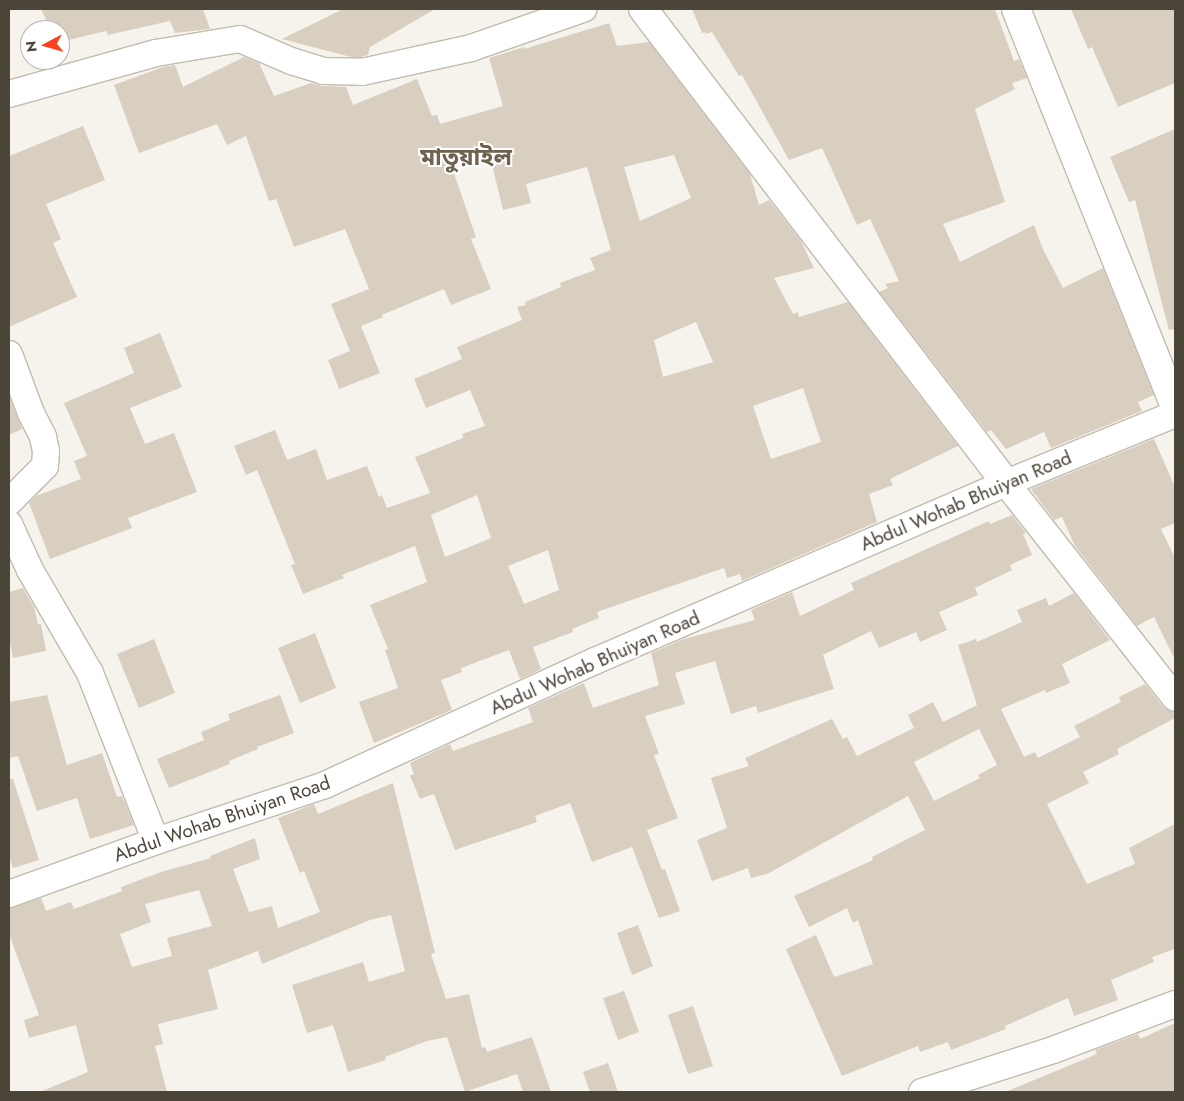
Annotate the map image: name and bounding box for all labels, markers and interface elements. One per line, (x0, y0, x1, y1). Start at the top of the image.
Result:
north arrow (20, 20, 70, 70)
text: N (21, 40, 42, 53)
district label: মাতুয়াইল (420, 143, 512, 171)
street label: Abdul Wohab Bhuiyan Road (857, 446, 1075, 556)
street label: Abdul Wohab Bhuiyan Road (487, 606, 703, 720)
street label: Abdul Wohab Bhuiyan Road (111, 771, 333, 867)

